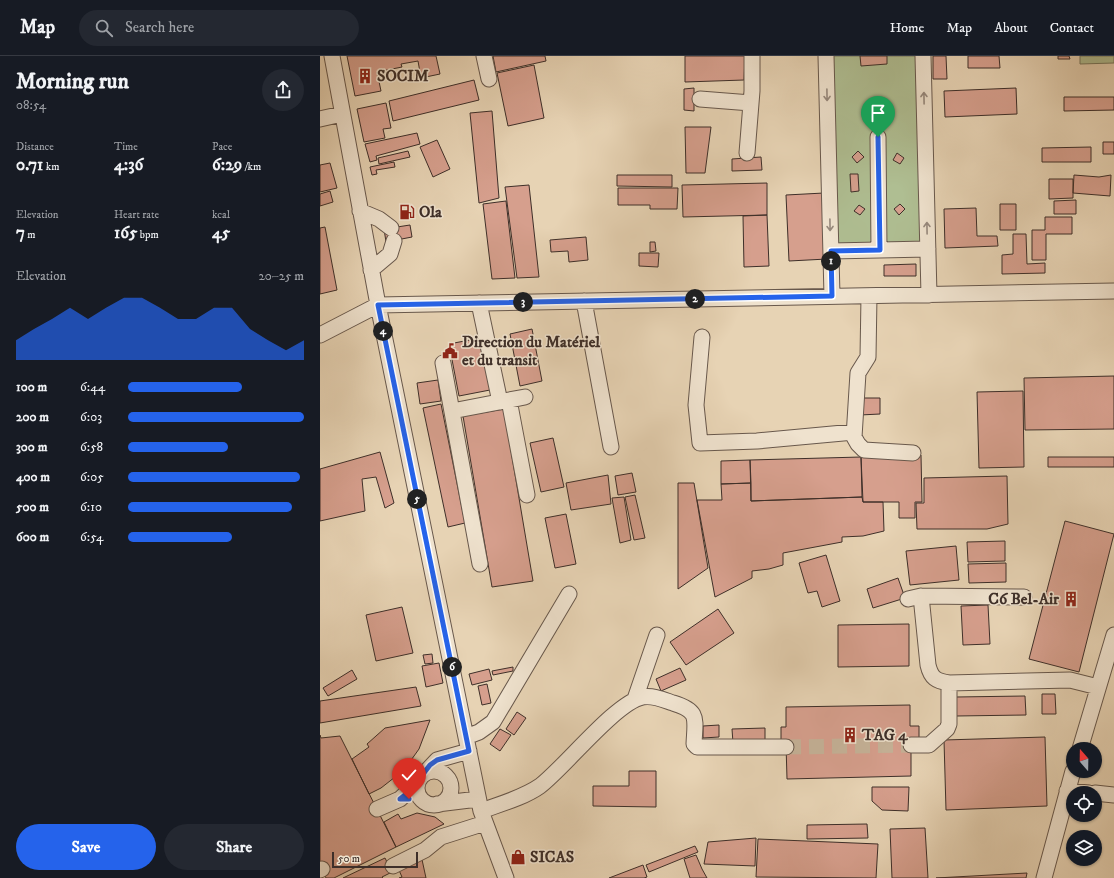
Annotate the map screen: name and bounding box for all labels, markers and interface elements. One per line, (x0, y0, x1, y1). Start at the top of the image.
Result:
search box (79, 10, 359, 46)
text: Map (20, 16, 55, 39)
icon: search (93, 17, 115, 39)
text: Search here (125, 18, 194, 37)
text: Home (890, 19, 924, 37)
text: Map (946, 19, 972, 37)
text: About (994, 19, 1028, 37)
text: Contact (1050, 19, 1094, 37)
place label: SOCIM (377, 66, 429, 86)
building icon: SOCIM (356, 67, 374, 85)
text: Morning run (16, 68, 129, 95)
button: share (262, 69, 304, 111)
one-way arrow (823, 88, 831, 101)
one-way arrow (921, 92, 928, 105)
pin (861, 96, 895, 137)
text: 08:54 (16, 97, 46, 113)
icon: arrive (867, 102, 889, 124)
text: Distance (16, 140, 54, 154)
text: Time (114, 140, 138, 154)
text: Pace (212, 140, 232, 154)
text: 0.71 (16, 154, 43, 176)
text: 4:36 (114, 154, 143, 176)
text: 6:29 (212, 154, 242, 176)
text: km (43, 160, 59, 174)
text: /km (242, 160, 261, 174)
place label: Ola (419, 202, 443, 222)
fuel station icon: Ola (398, 203, 416, 221)
text: Elevation (16, 208, 59, 222)
text: Heart rate (114, 208, 159, 222)
text: kcal (212, 208, 230, 222)
one-way arrow (826, 218, 834, 231)
text: 7 (16, 222, 25, 244)
text: 165 (114, 222, 137, 244)
text: 45 (212, 222, 230, 244)
one-way arrow (924, 222, 931, 235)
text: m (25, 228, 36, 242)
text: bpm (137, 228, 159, 242)
pin: 1 (821, 251, 841, 271)
text: 1 (829, 254, 833, 268)
text: Elevation (16, 268, 66, 284)
text: 20–25 m (258, 268, 304, 284)
pin: 2 (685, 289, 705, 309)
pin: 3 (513, 292, 533, 312)
text: 2 (692, 292, 698, 306)
text: 3 (521, 295, 525, 309)
pin: 4 (373, 321, 393, 341)
text: 4 (380, 324, 386, 338)
place label: Direction du Matériel et du transit (462, 332, 601, 370)
public building icon: Direction du Matériel et du transit (441, 342, 459, 360)
text: 100 m (16, 379, 47, 395)
text: 6:44 (80, 379, 105, 395)
text: 200 m (16, 409, 49, 425)
text: 6:03 (80, 409, 102, 425)
text: 300 m (16, 439, 47, 455)
text: 6:58 (80, 439, 103, 455)
text: 400 m (16, 469, 50, 485)
text: 6:05 (80, 469, 104, 485)
pin: 5 (407, 489, 427, 509)
text: 5 (414, 492, 420, 506)
text: 500 m (16, 499, 49, 515)
text: 6:10 (80, 499, 102, 515)
text: 600 m (16, 529, 49, 545)
text: 6:54 (80, 529, 103, 545)
place label: C6 Bel-Air (988, 589, 1060, 609)
building icon: C6 Bel-Air (1062, 590, 1080, 608)
pin: 6 (442, 657, 462, 677)
text: 6 (449, 660, 455, 674)
place label: TAG 4 (861, 725, 908, 745)
building icon: TAG 4 (841, 726, 859, 744)
north arrow (1066, 742, 1102, 778)
map controls (1066, 742, 1102, 866)
pin (392, 758, 426, 799)
icon: check (398, 764, 420, 786)
button: locate (1066, 786, 1102, 822)
button: Save (16, 824, 156, 870)
button: Share (164, 824, 304, 870)
button: layers (1066, 830, 1102, 866)
place label: SICAS (530, 847, 574, 867)
shop icon: SICAS (509, 848, 527, 866)
scale bar (332, 850, 418, 869)
text: 50 m (338, 852, 360, 866)

